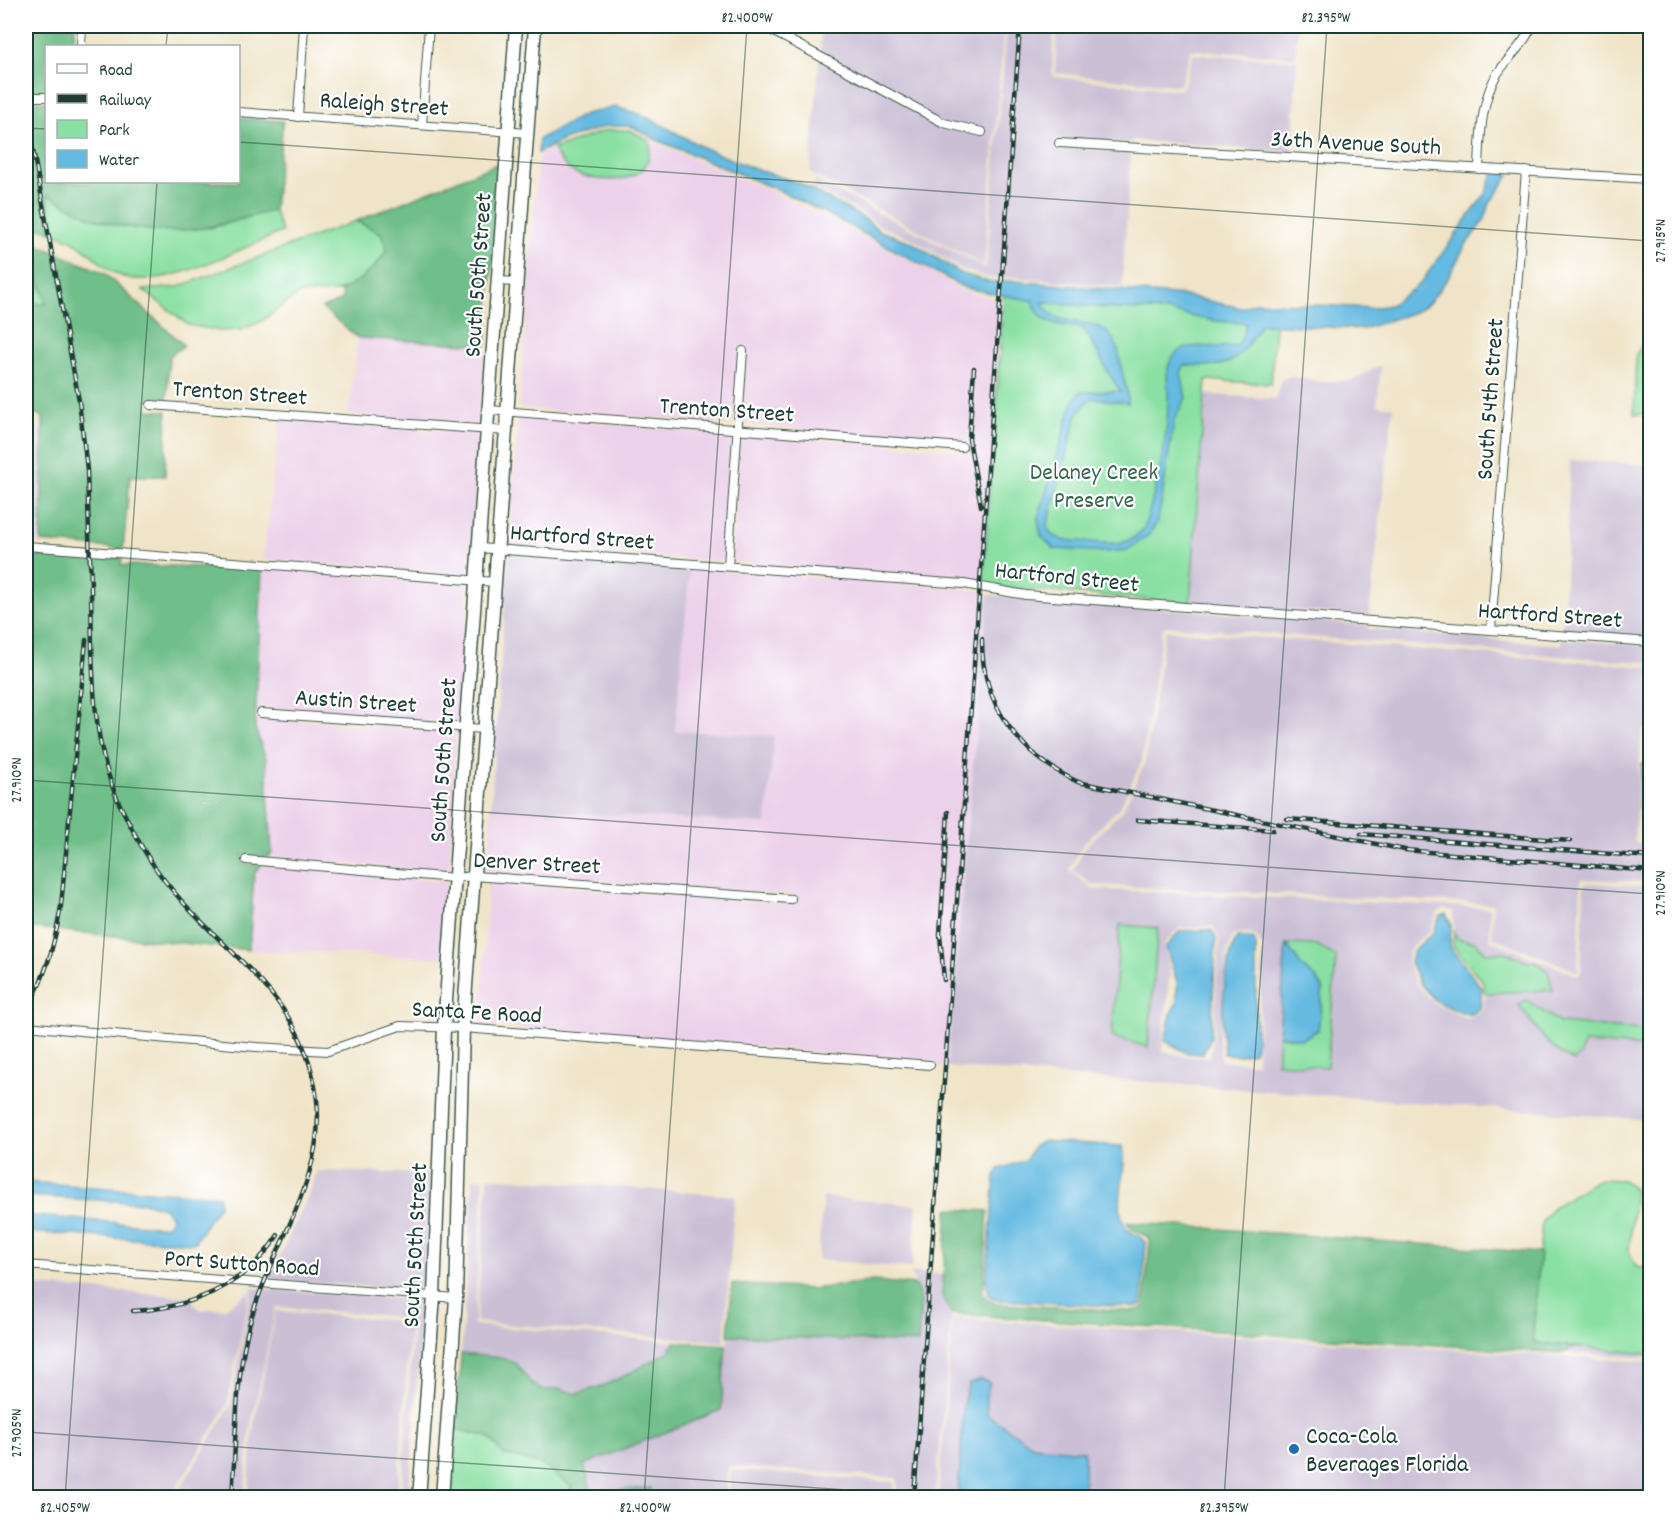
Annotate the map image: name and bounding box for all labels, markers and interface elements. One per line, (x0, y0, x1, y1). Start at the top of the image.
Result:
text: 82.400°W (721, 8, 773, 30)
text: 82.395°W (1302, 8, 1351, 30)
legend (45, 45, 240, 183)
text: Road (99, 59, 133, 84)
street label: Raleigh Street (318, 85, 449, 127)
text: Railway (99, 89, 152, 114)
text: Park (99, 119, 130, 144)
street label: 36th Avenue South (1270, 124, 1442, 166)
text: Water (99, 149, 139, 174)
street label: South 50th Street (457, 192, 503, 359)
text: 27.915°N (1651, 219, 1673, 263)
street label: South 54th Street (1469, 317, 1515, 481)
street label: Trenton Street (171, 373, 308, 417)
street label: Trenton Street (658, 390, 795, 434)
park label: Delaney Creek Preserve (1030, 457, 1158, 519)
street label: Hartford Street (509, 517, 655, 561)
street label: Hartford Street (993, 555, 1140, 603)
street label: Hartford Street (1477, 595, 1623, 639)
street label: South 50th Street (422, 677, 468, 844)
street label: Austin Street (294, 682, 418, 724)
text: 27.910°N (7, 757, 29, 803)
street label: Denver Street (472, 845, 601, 885)
text: 27.910°N (1651, 870, 1673, 916)
street label: Santa Fe Road (411, 994, 543, 1034)
street label: South 50th Street (396, 1162, 438, 1328)
street label: Port Sutton Road (163, 1243, 321, 1287)
text: 27.905°N (7, 1408, 29, 1458)
place label: Coca-Cola Beverages Florida (1306, 1421, 1469, 1483)
marker: Coca-Cola Beverages Florida (1287, 1442, 1301, 1456)
text: 82.405°W (40, 1498, 90, 1520)
text: 82.400°W (619, 1498, 671, 1520)
text: 82.395°W (1200, 1498, 1249, 1520)

